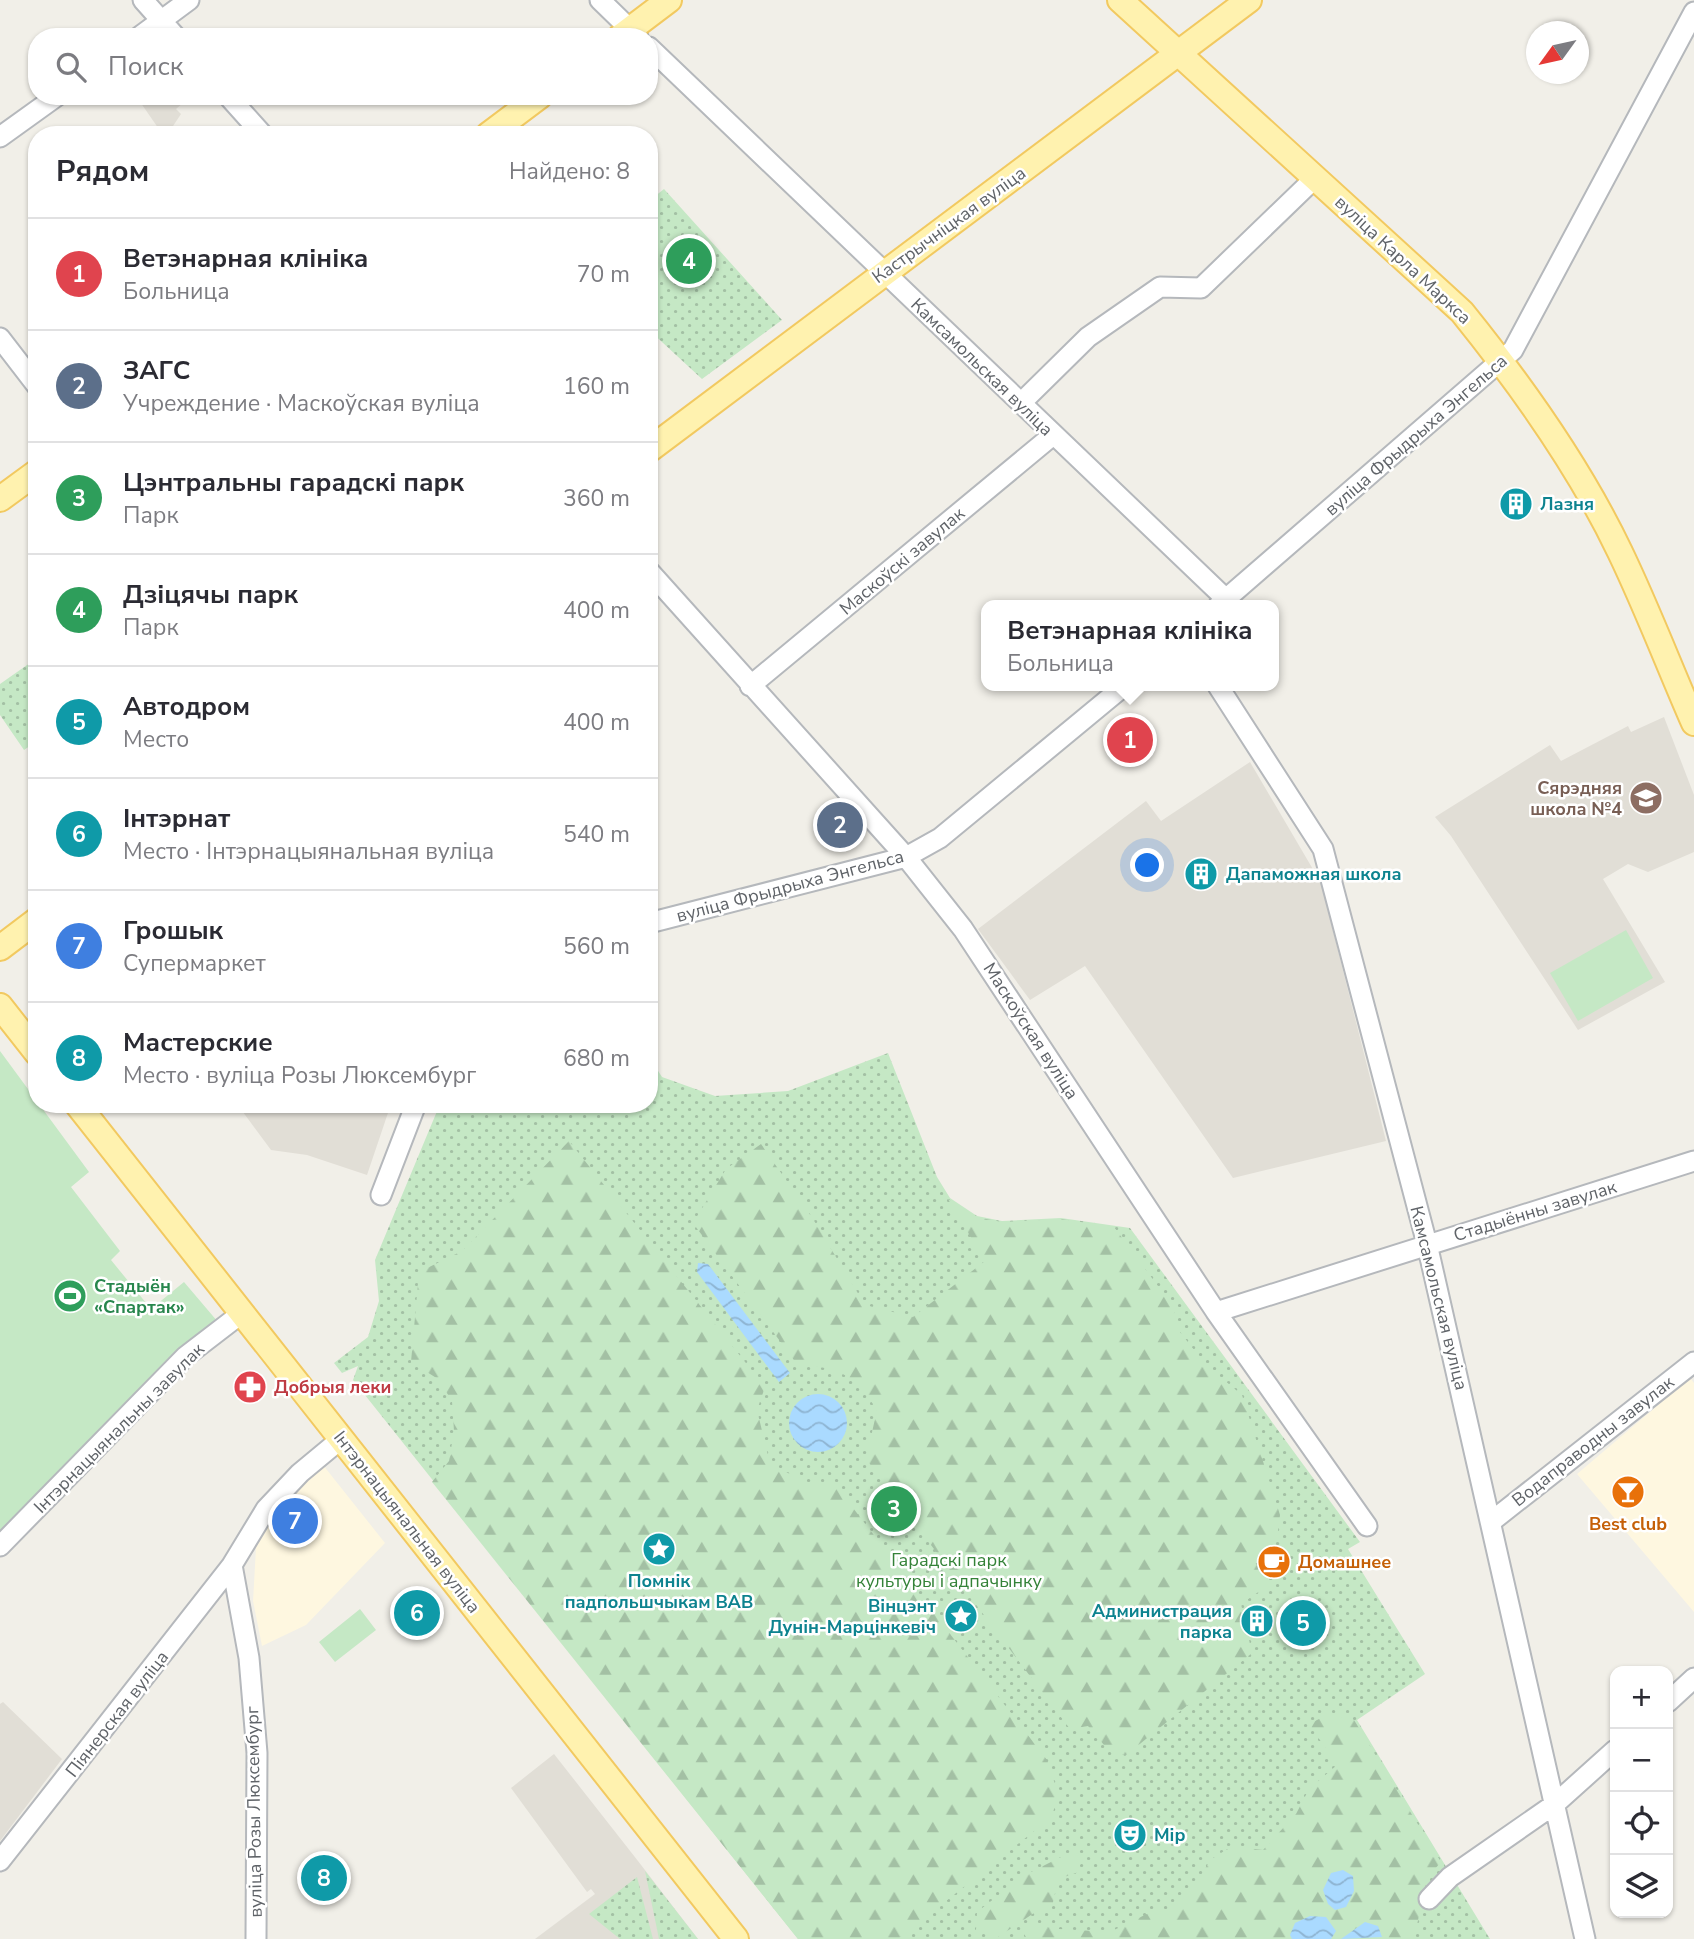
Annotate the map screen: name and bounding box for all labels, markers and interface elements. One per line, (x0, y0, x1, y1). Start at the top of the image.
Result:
north arrow (1526, 21, 1589, 84)
search box (28, 28, 658, 105)
icon: search (52, 48, 90, 86)
text: Поиск (108, 49, 184, 84)
text: Рядом (56, 151, 149, 192)
text: Найдено: 8 (509, 156, 630, 187)
street label: Кастрычніцкая вуліца (867, 161, 1031, 289)
street label: вуліца Карла Маркса (1330, 190, 1476, 330)
pin: 4 (666, 235, 712, 287)
text: Ветэнарная клініка (123, 241, 368, 276)
text: 1 (72, 259, 86, 290)
text: 70 m (577, 259, 630, 290)
text: Больница (123, 276, 230, 307)
street label: Камсамольская вуліца (906, 293, 1058, 441)
street label: вуліца Фрыдрыха Энгельса (1320, 349, 1512, 521)
text: ЗАГС (123, 353, 191, 388)
text: 2 (72, 371, 86, 402)
text: 160 m (563, 371, 630, 402)
text: Учреждение · Маскоўская вуліца (123, 388, 480, 419)
text: Цэнтральны гарадскі парк (123, 465, 464, 500)
text: 3 (72, 483, 86, 514)
text: 360 m (563, 483, 630, 514)
building icon: Лазня (1497, 485, 1535, 523)
place label: Лазня (1540, 492, 1594, 516)
text: Парк (123, 500, 179, 531)
street label: Маскоўскі завулак (834, 501, 970, 620)
text: Дзіцячы парк (123, 577, 298, 612)
text: 4 (72, 595, 86, 626)
text: 400 m (563, 595, 630, 626)
popup (981, 600, 1279, 691)
text: Парк (123, 612, 179, 643)
text: Ветэнарная клініка (1007, 613, 1253, 648)
text: Больница (1007, 648, 1114, 679)
text: Автодром (123, 689, 250, 724)
text: 5 (72, 707, 86, 738)
text: 400 m (563, 707, 630, 738)
pin: 1 (1107, 714, 1153, 766)
text: Место (123, 724, 189, 755)
place label: Сярэдняя школа №4 (1530, 776, 1622, 821)
school or university icon: Сярэдняя школа №4 (1627, 779, 1665, 817)
pin: 2 (817, 799, 863, 851)
text: Інтэрнат (123, 801, 230, 836)
text: 6 (72, 819, 86, 850)
text: 540 m (563, 819, 630, 850)
text: Место · Інтэрнацыянальная вуліца (123, 836, 494, 867)
street label: вуліца Фрыдрыха Энгельса (674, 844, 906, 928)
your location (1130, 848, 1164, 882)
building icon: Дапаможная школа (1182, 855, 1220, 893)
place label: Дапаможная школа (1226, 862, 1402, 886)
text: Грошык (123, 913, 223, 948)
text: 7 (72, 931, 86, 962)
text: 560 m (563, 931, 630, 962)
text: Супермаркет (123, 948, 266, 979)
street label: Маскоўская вуліца (978, 958, 1084, 1104)
text: Мастерские (123, 1025, 273, 1060)
text: 8 (72, 1043, 86, 1074)
text: 680 m (563, 1043, 630, 1074)
text: Место · вуліца Розы Люксембург (123, 1060, 476, 1091)
street label: Стадыённы завулак (1451, 1175, 1620, 1247)
street label: Камсамольская вуліца (1404, 1203, 1474, 1393)
place label: Стадыён «Спартак» (94, 1274, 185, 1319)
sports icon: Стадыён «Спартак» (51, 1277, 89, 1315)
street label: Інтэрнацыянальны завулак (28, 1337, 210, 1519)
pharmacy icon: Добрыя леки (231, 1368, 269, 1406)
street label: Водаправодны завулак (1507, 1370, 1679, 1512)
place label: Добрыя леки (274, 1375, 391, 1399)
street label: Інтэрнацыянальная вуліца (328, 1426, 486, 1618)
bar icon: Best club (1609, 1473, 1647, 1511)
pin: 3 (871, 1483, 917, 1535)
pin: 7 (272, 1495, 318, 1547)
place label: Best club (1589, 1512, 1667, 1536)
place icon: Помнік падпольшчыкам ВАВ (640, 1530, 678, 1568)
cafe icon: Домашнее (1255, 1543, 1293, 1581)
park label: Гарадскі парк культуры і адпачынку (856, 1548, 1042, 1593)
place label: Домашнее (1298, 1550, 1391, 1574)
place label: Помнік падпольшчыкам ВАВ (565, 1569, 753, 1614)
pin: 6 (394, 1587, 440, 1639)
place label: Вінцэнт Дунін-Марцінкевіч (768, 1594, 936, 1639)
place icon: Вінцэнт Дунін-Марцінкевіч (942, 1597, 980, 1635)
pin: 5 (1280, 1597, 1326, 1649)
place label: Администрация парка (1092, 1599, 1232, 1644)
building icon: Администрация парка (1238, 1602, 1276, 1640)
street label: Піянерская вуліца (60, 1646, 174, 1782)
map controls (1610, 1666, 1673, 1918)
button: + (1610, 1666, 1673, 1729)
street label: вуліца Розы Люксембург (240, 1706, 268, 1918)
button: − (1610, 1729, 1673, 1792)
button: locate (1610, 1792, 1673, 1855)
theatre icon: Мір (1111, 1816, 1149, 1854)
place label: Мір (1154, 1823, 1186, 1847)
pin: 8 (301, 1852, 347, 1904)
button: layers (1610, 1855, 1673, 1918)

